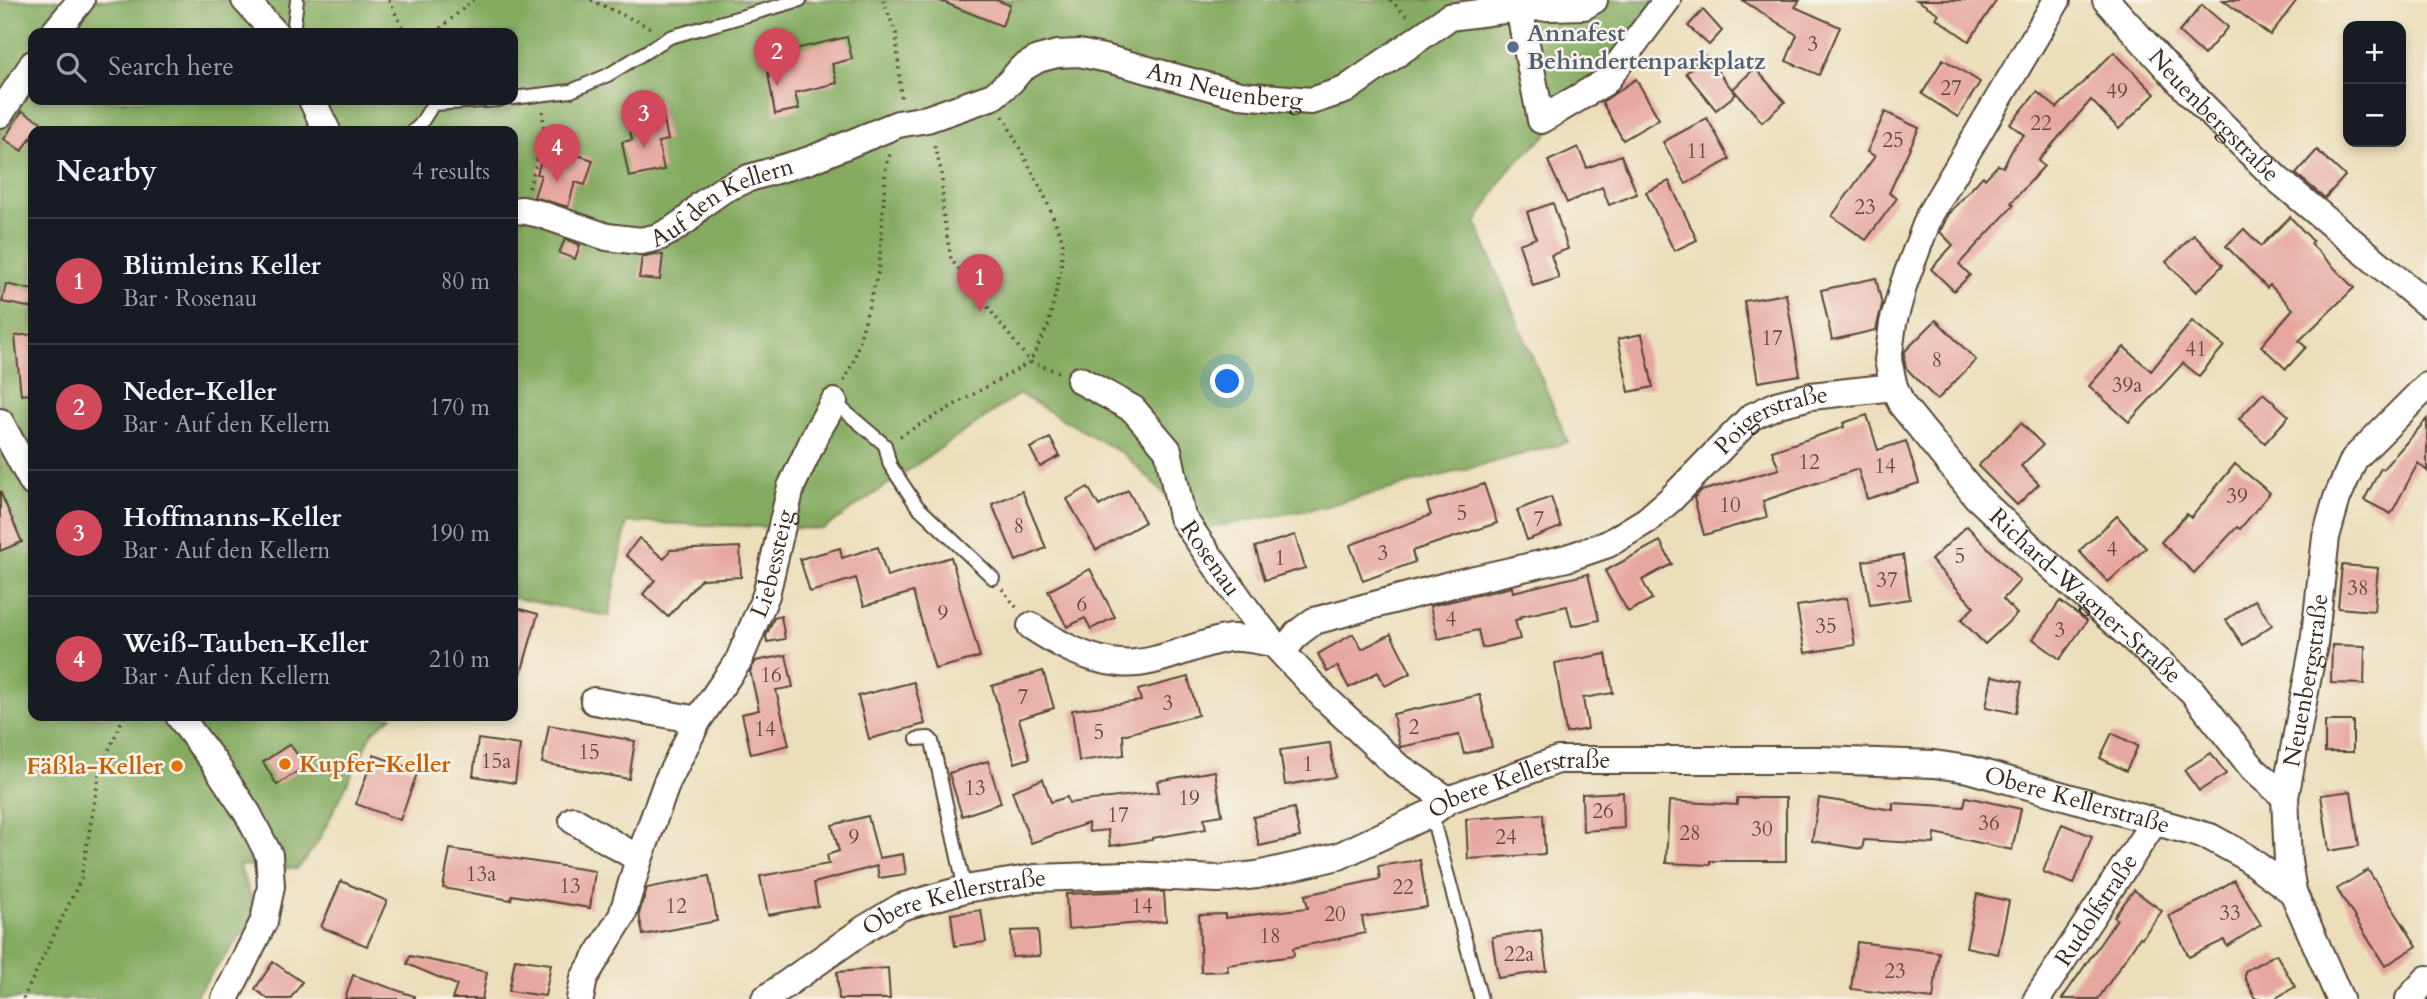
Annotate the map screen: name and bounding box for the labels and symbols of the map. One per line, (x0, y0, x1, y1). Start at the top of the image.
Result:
place label: Annafest Behindertenparkplatz (1527, 17, 1766, 78)
pin: 2 (754, 28, 800, 86)
house number: 3 (1808, 30, 1818, 59)
marker: Annafest Behindertenparkplatz (1505, 39, 1521, 55)
street label: Neuenbergstraße (2141, 42, 2287, 190)
street label: Am Neuenberg (1143, 54, 1305, 117)
house number: 27 (1940, 74, 1962, 103)
house number: 49 (2106, 77, 2128, 106)
pin: 3 (621, 90, 667, 148)
house number: 22 (2030, 109, 2052, 138)
pin: 4 (534, 124, 580, 182)
house number: 25 (1882, 126, 1904, 155)
house number: 11 (1686, 137, 1708, 166)
street label: Auf den Kellern (644, 150, 798, 256)
house number: 23 (1854, 193, 1876, 222)
pin: 1 (957, 254, 1003, 312)
house number: 17 (1761, 324, 1783, 353)
house number: 41 (2185, 335, 2207, 364)
house number: 8 (1932, 346, 1942, 375)
your location (1210, 364, 1244, 398)
house number: 39a (2112, 371, 2142, 400)
street label: Poigerstraße (1707, 378, 1829, 462)
house number: 12 (1798, 448, 1820, 477)
house number: 14 (1874, 452, 1896, 481)
house number: 39 (2226, 482, 2248, 511)
house number: 10 (1719, 491, 1741, 520)
house number: 5 (1457, 499, 1467, 528)
street label: Richard-Wagner-Straße (1982, 501, 2189, 691)
house number: 7 (1534, 505, 1545, 534)
street label: Liebessteig (742, 506, 802, 623)
house number: 8 (1014, 512, 1024, 541)
street label: Rosenau (1172, 514, 1248, 603)
house number: 4 (2107, 535, 2118, 564)
house number: 3 (1378, 539, 1388, 568)
house number: 5 (1955, 542, 1965, 571)
house number: 1 (1275, 544, 1285, 573)
house number: 37 (1876, 566, 1898, 595)
house number: 38 (2347, 574, 2369, 603)
house number: 6 (1077, 590, 1087, 619)
street label: Neuenbergstraße (2275, 592, 2337, 770)
house number: 9 (938, 599, 949, 628)
house number: 4 (1446, 605, 1457, 634)
house number: 35 (1815, 612, 1837, 641)
house number: 3 (2055, 616, 2065, 645)
house number: 16 (760, 661, 782, 690)
house number: 7 (1018, 683, 1029, 712)
house number: 3 (1163, 689, 1173, 718)
house number: 2 (1409, 713, 1420, 742)
house number: 14 (754, 715, 776, 744)
house number: 5 (1094, 718, 1104, 747)
house number: 15 (578, 738, 600, 767)
street label: Obere Kellerstraße (1421, 744, 1611, 827)
house number: 15a (481, 747, 511, 776)
place label: Kupfer-Keller (299, 748, 451, 781)
place label: Fäßla-Keller (26, 750, 163, 783)
house number: 1 (1303, 750, 1313, 779)
marker: Kupfer-Keller (277, 756, 293, 772)
marker: Fäßla-Keller (169, 758, 185, 774)
street label: Obere Kellerstraße (1981, 758, 2174, 842)
house number: 13 (964, 774, 986, 803)
house number: 19 (1178, 784, 1200, 813)
house number: 26 (1592, 797, 1614, 826)
house number: 17 (1107, 801, 1129, 830)
house number: 36 (1978, 809, 2000, 838)
house number: 30 (1751, 815, 1773, 844)
house number: 28 (1679, 819, 1701, 848)
house number: 9 (849, 823, 860, 852)
house number: 24 (1495, 823, 1517, 852)
street label: Rudolfstraße (2047, 847, 2146, 973)
house number: 13a (466, 860, 496, 889)
street label: Obere Kellerstraße (856, 862, 1047, 944)
house number: 13 (559, 872, 581, 901)
house number: 22 (1392, 873, 1414, 902)
house number: 12 (665, 892, 687, 921)
house number: 14 (1131, 892, 1153, 921)
house number: 33 (2219, 899, 2241, 928)
house number: 20 (1324, 900, 1346, 929)
house number: 18 (1259, 922, 1281, 951)
house number: 22a (1504, 940, 1534, 969)
house number: 23 (1884, 957, 1906, 986)

